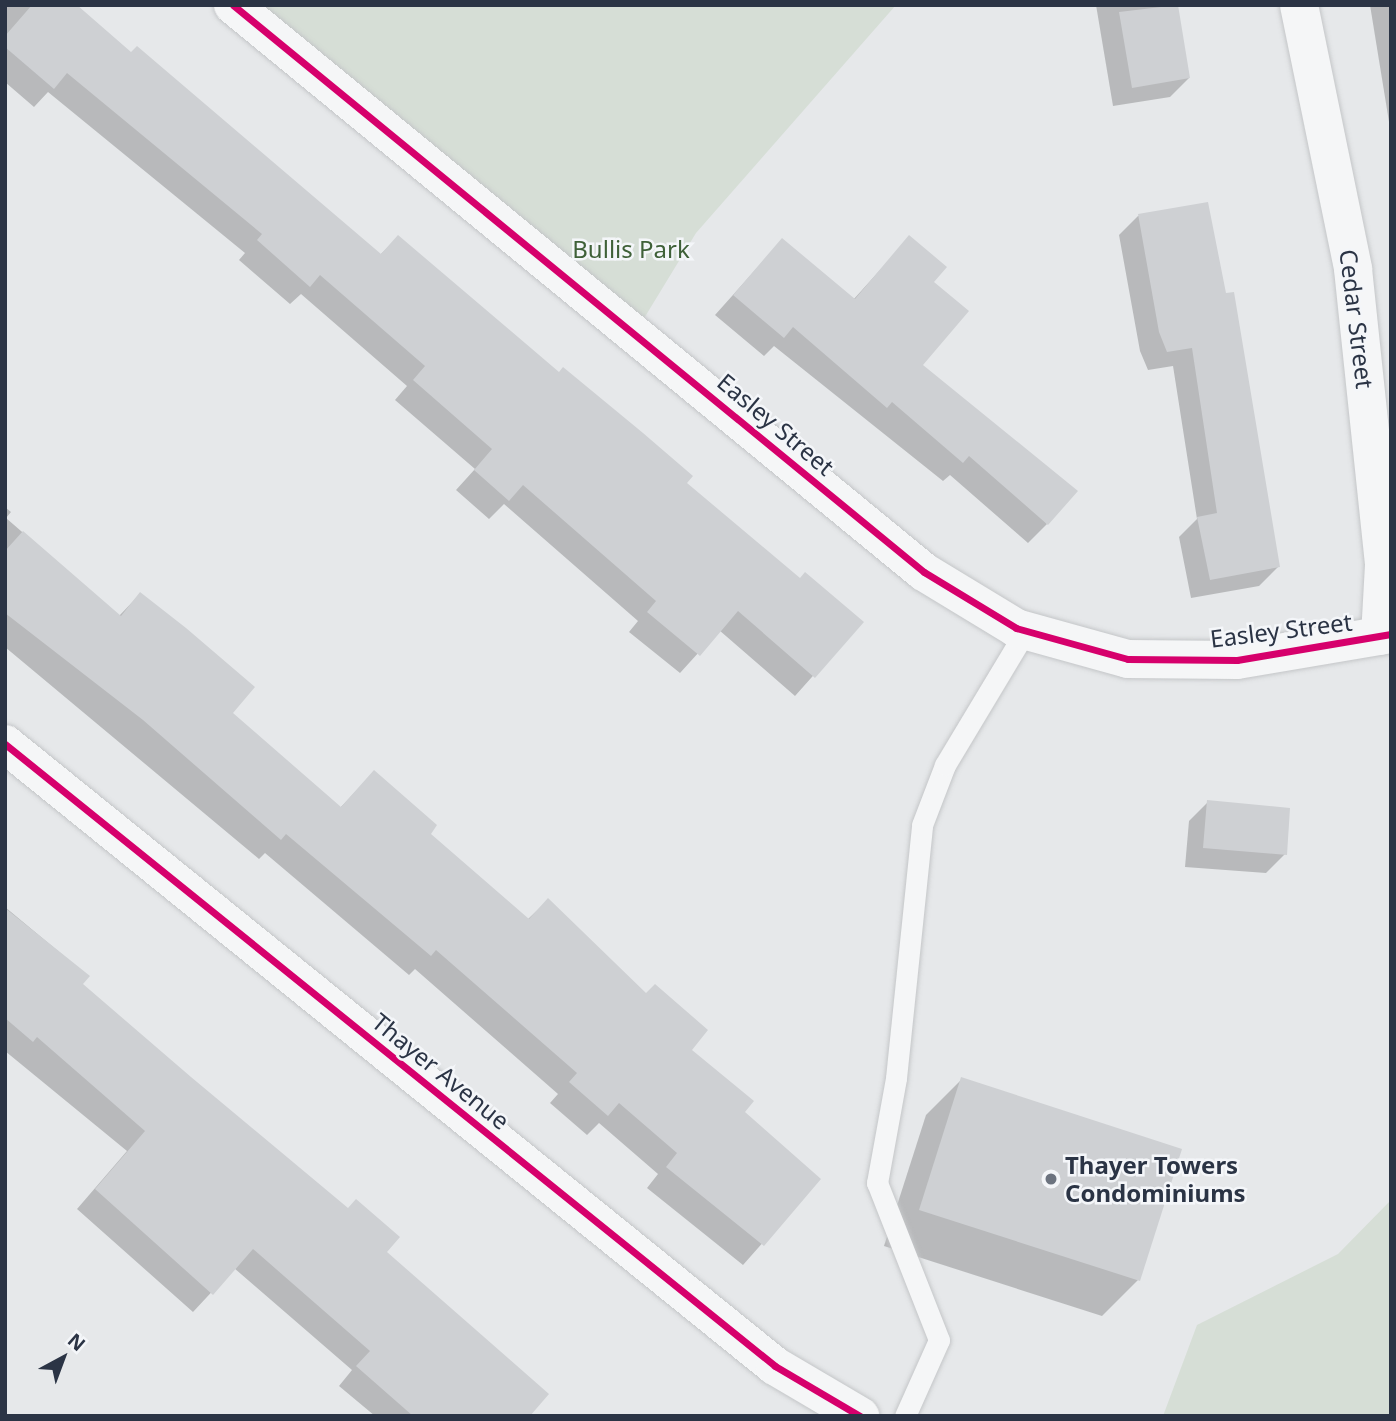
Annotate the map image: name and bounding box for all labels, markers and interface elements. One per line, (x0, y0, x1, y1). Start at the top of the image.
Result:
park label: Bullis Park (572, 235, 690, 263)
street label: Cedar Street (1334, 248, 1380, 390)
street label: Easley Street (712, 367, 840, 481)
street label: Easley Street (1208, 607, 1354, 653)
street label: Thayer Avenue (367, 1007, 515, 1135)
place label: Thayer Towers Condominiums (1065, 1151, 1246, 1207)
marker: Thayer Towers Condominiums (1043, 1171, 1059, 1187)
north arrow (28, 1323, 98, 1393)
text: N (62, 1327, 91, 1357)

